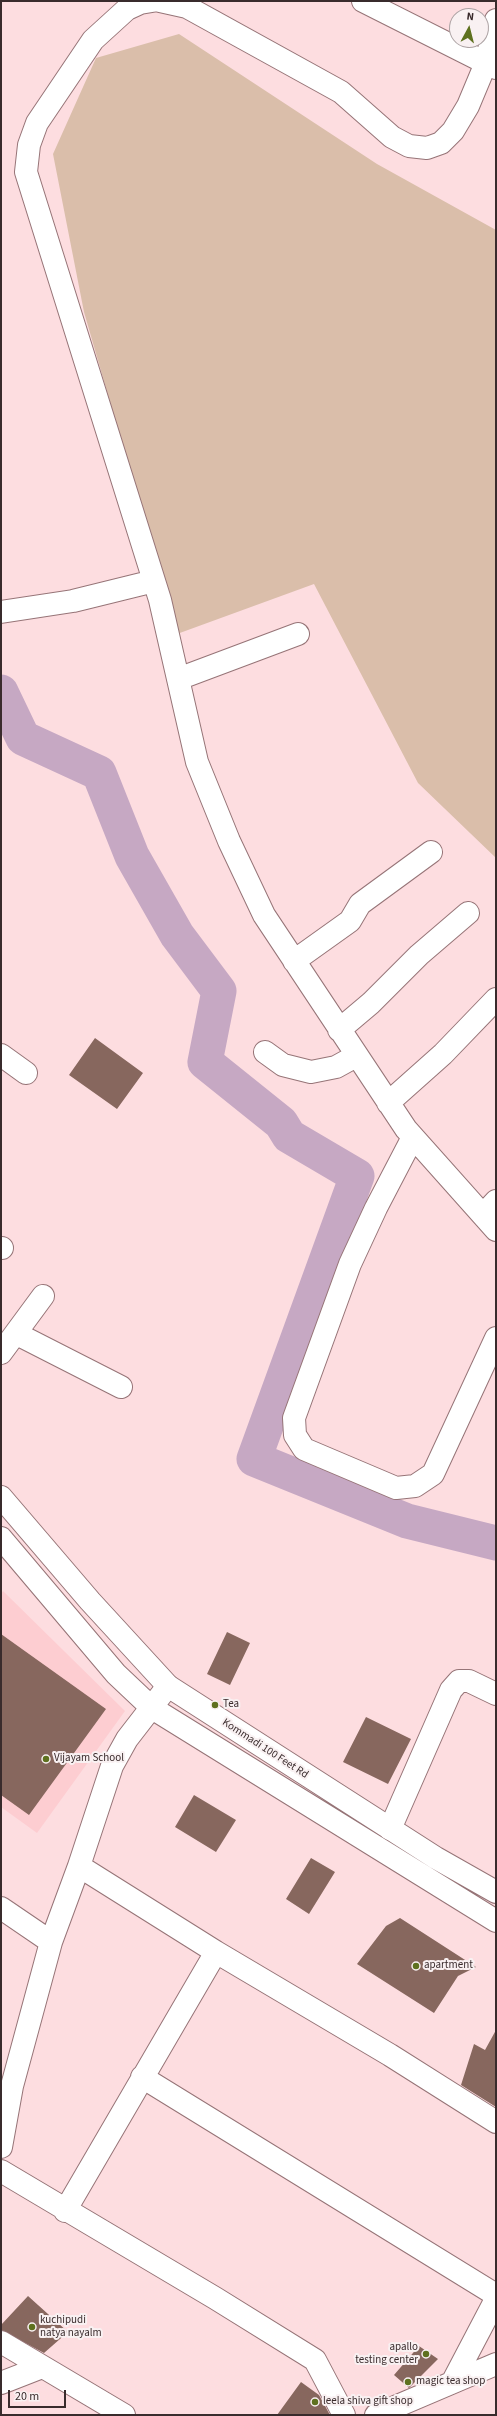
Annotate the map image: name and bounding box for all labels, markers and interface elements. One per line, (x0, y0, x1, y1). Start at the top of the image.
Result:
north arrow (449, 8, 489, 48)
text: N (466, 9, 475, 24)
place label: Tea (223, 1698, 239, 1712)
marker: Tea (210, 1700, 220, 1710)
street label: Kommadi 100 Feet Rd (220, 1716, 310, 1782)
place label: Vijayam School (54, 1752, 124, 1766)
marker: Vijayam School (41, 1754, 51, 1764)
place label: apartment (424, 1959, 473, 1973)
marker: apartment (411, 1961, 421, 1971)
place label: kuchipudi natya nayalm (40, 2314, 102, 2340)
marker: kuchipudi natya nayalm (27, 2322, 37, 2332)
place label: apallo testing center (355, 2341, 418, 2367)
marker: apallo testing center (421, 2349, 431, 2359)
place label: magic tea shop (416, 2375, 485, 2389)
marker: magic tea shop (403, 2377, 413, 2387)
scale bar (10, 2382, 68, 2408)
text: 20 m (15, 2388, 39, 2405)
place label: leela shiva gift shop (323, 2395, 413, 2409)
marker: leela shiva gift shop (310, 2397, 320, 2407)

